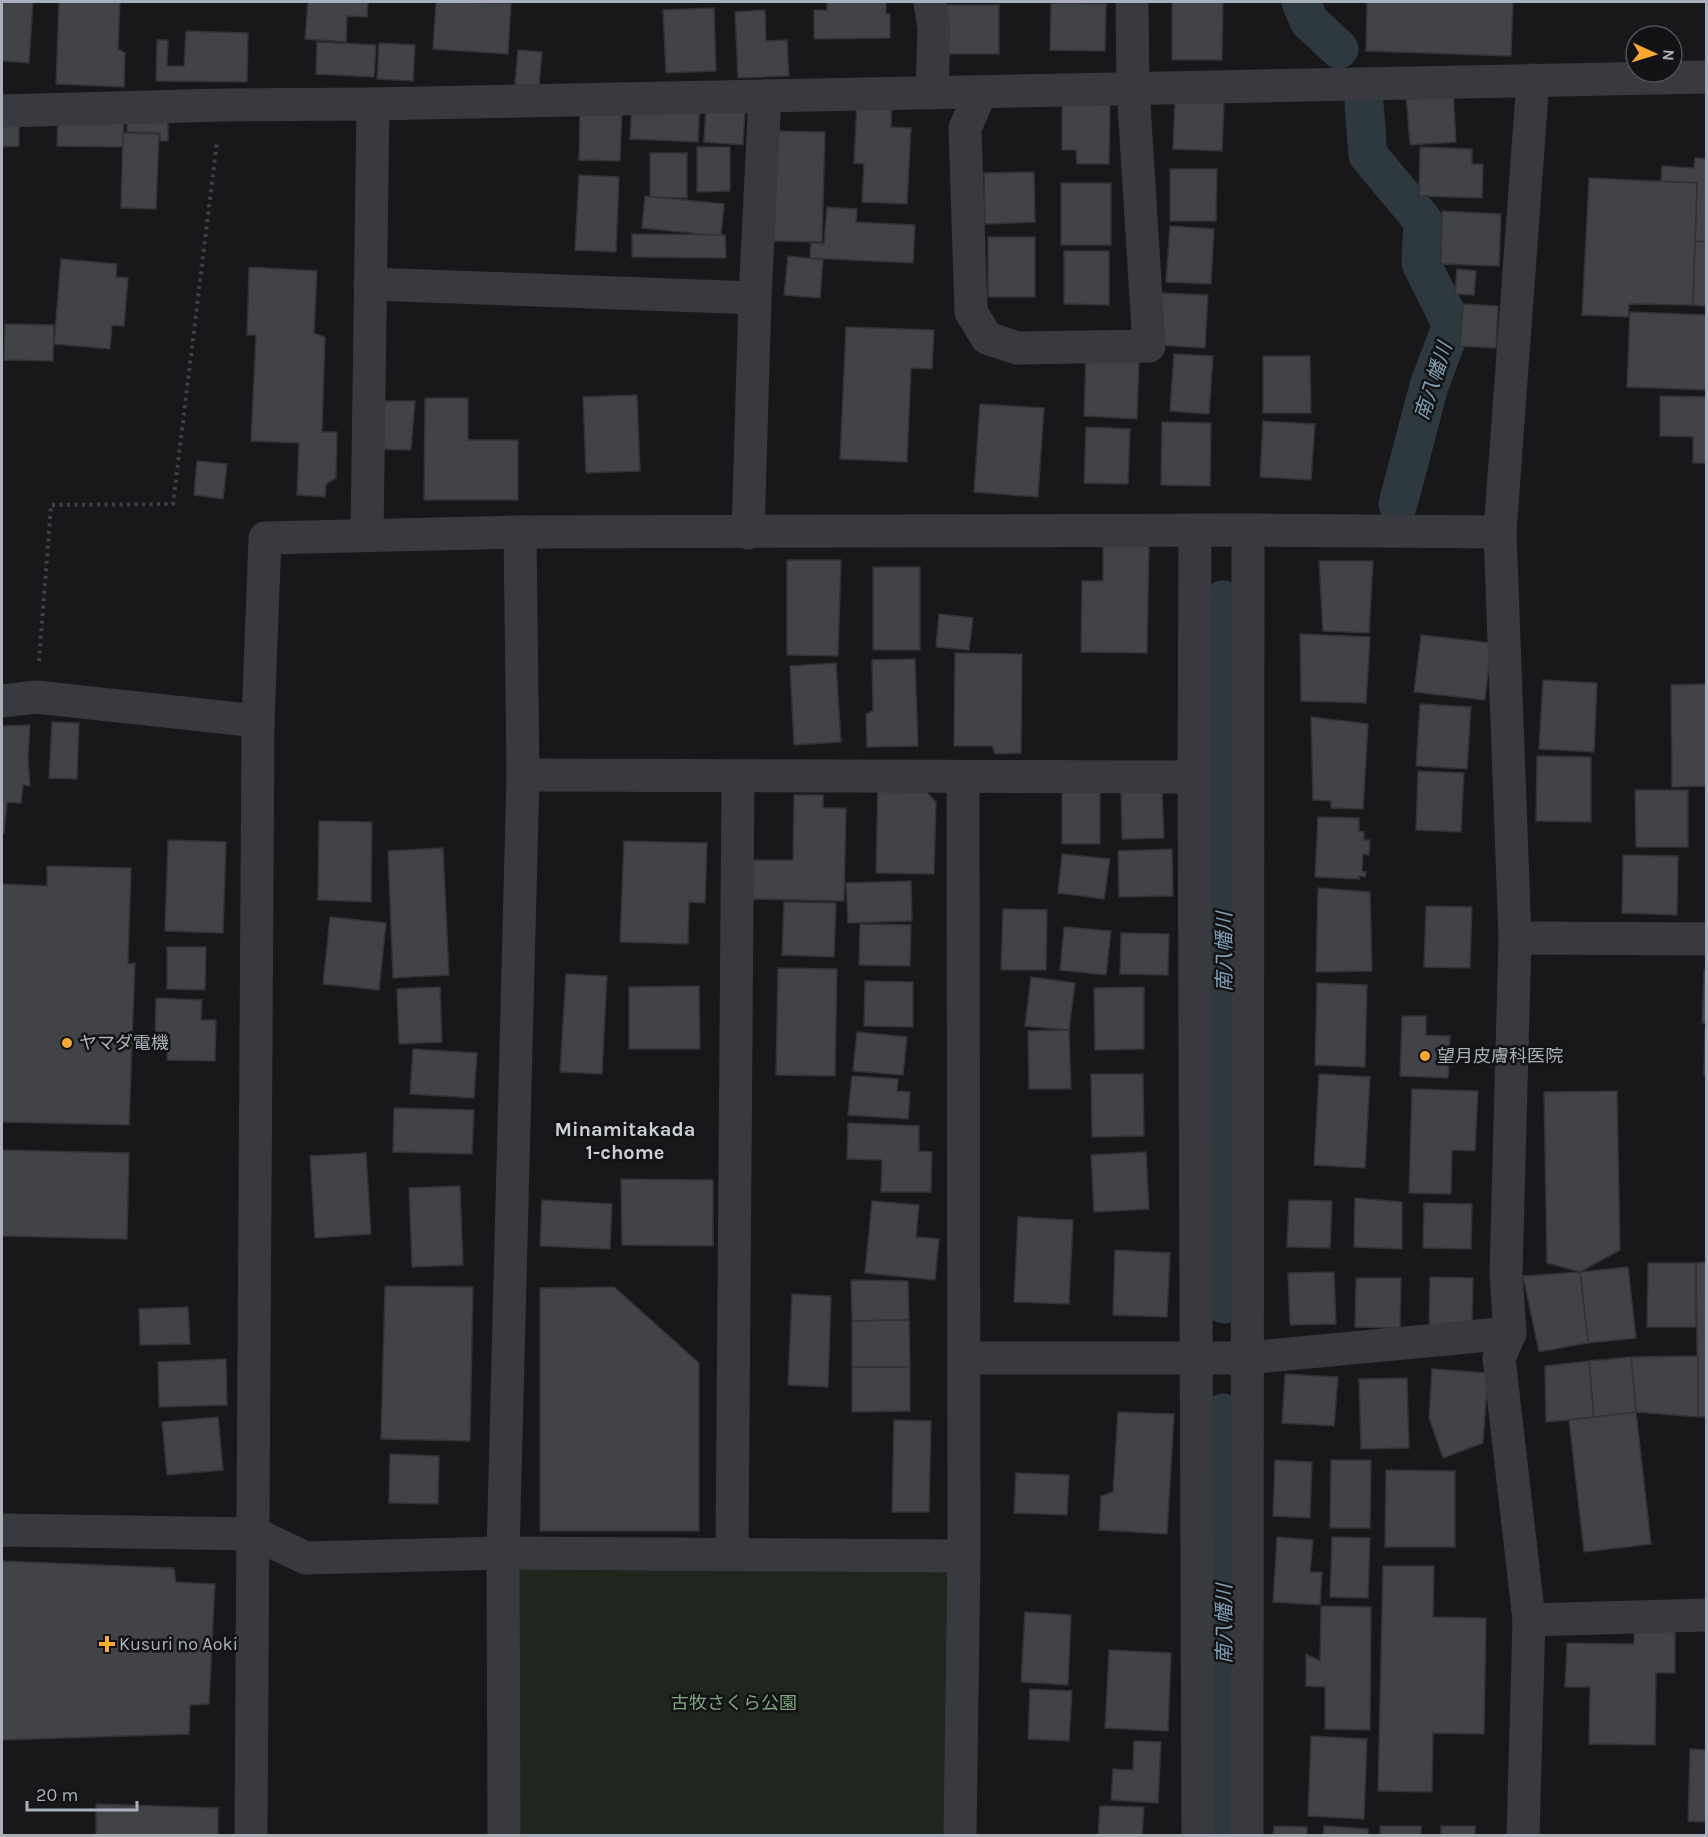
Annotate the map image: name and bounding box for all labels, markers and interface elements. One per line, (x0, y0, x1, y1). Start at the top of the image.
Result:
north arrow (1624, 24, 1684, 84)
text: N (1659, 49, 1678, 61)
water label: 南八幡川 (1410, 338, 1457, 423)
water label: 南八幡川 (1213, 910, 1236, 992)
place label: ヤマダ電機 (79, 1032, 169, 1054)
marker: ヤマダ電機 (60, 1036, 74, 1050)
place label: 望月皮膚科医院 (1437, 1045, 1563, 1067)
marker: 望月皮膚科医院 (1418, 1049, 1432, 1063)
district label: Minamitakada 1-chome (555, 1118, 695, 1164)
water label: 南八幡川 (1213, 1582, 1236, 1664)
place label: Kusuri no Aoki (119, 1633, 238, 1655)
marker: Kusuri no Aoki (100, 1637, 114, 1651)
park label: 古牧さくら公園 (671, 1692, 797, 1714)
scale bar (27, 1774, 136, 1812)
text: 20 m (36, 1784, 78, 1806)

